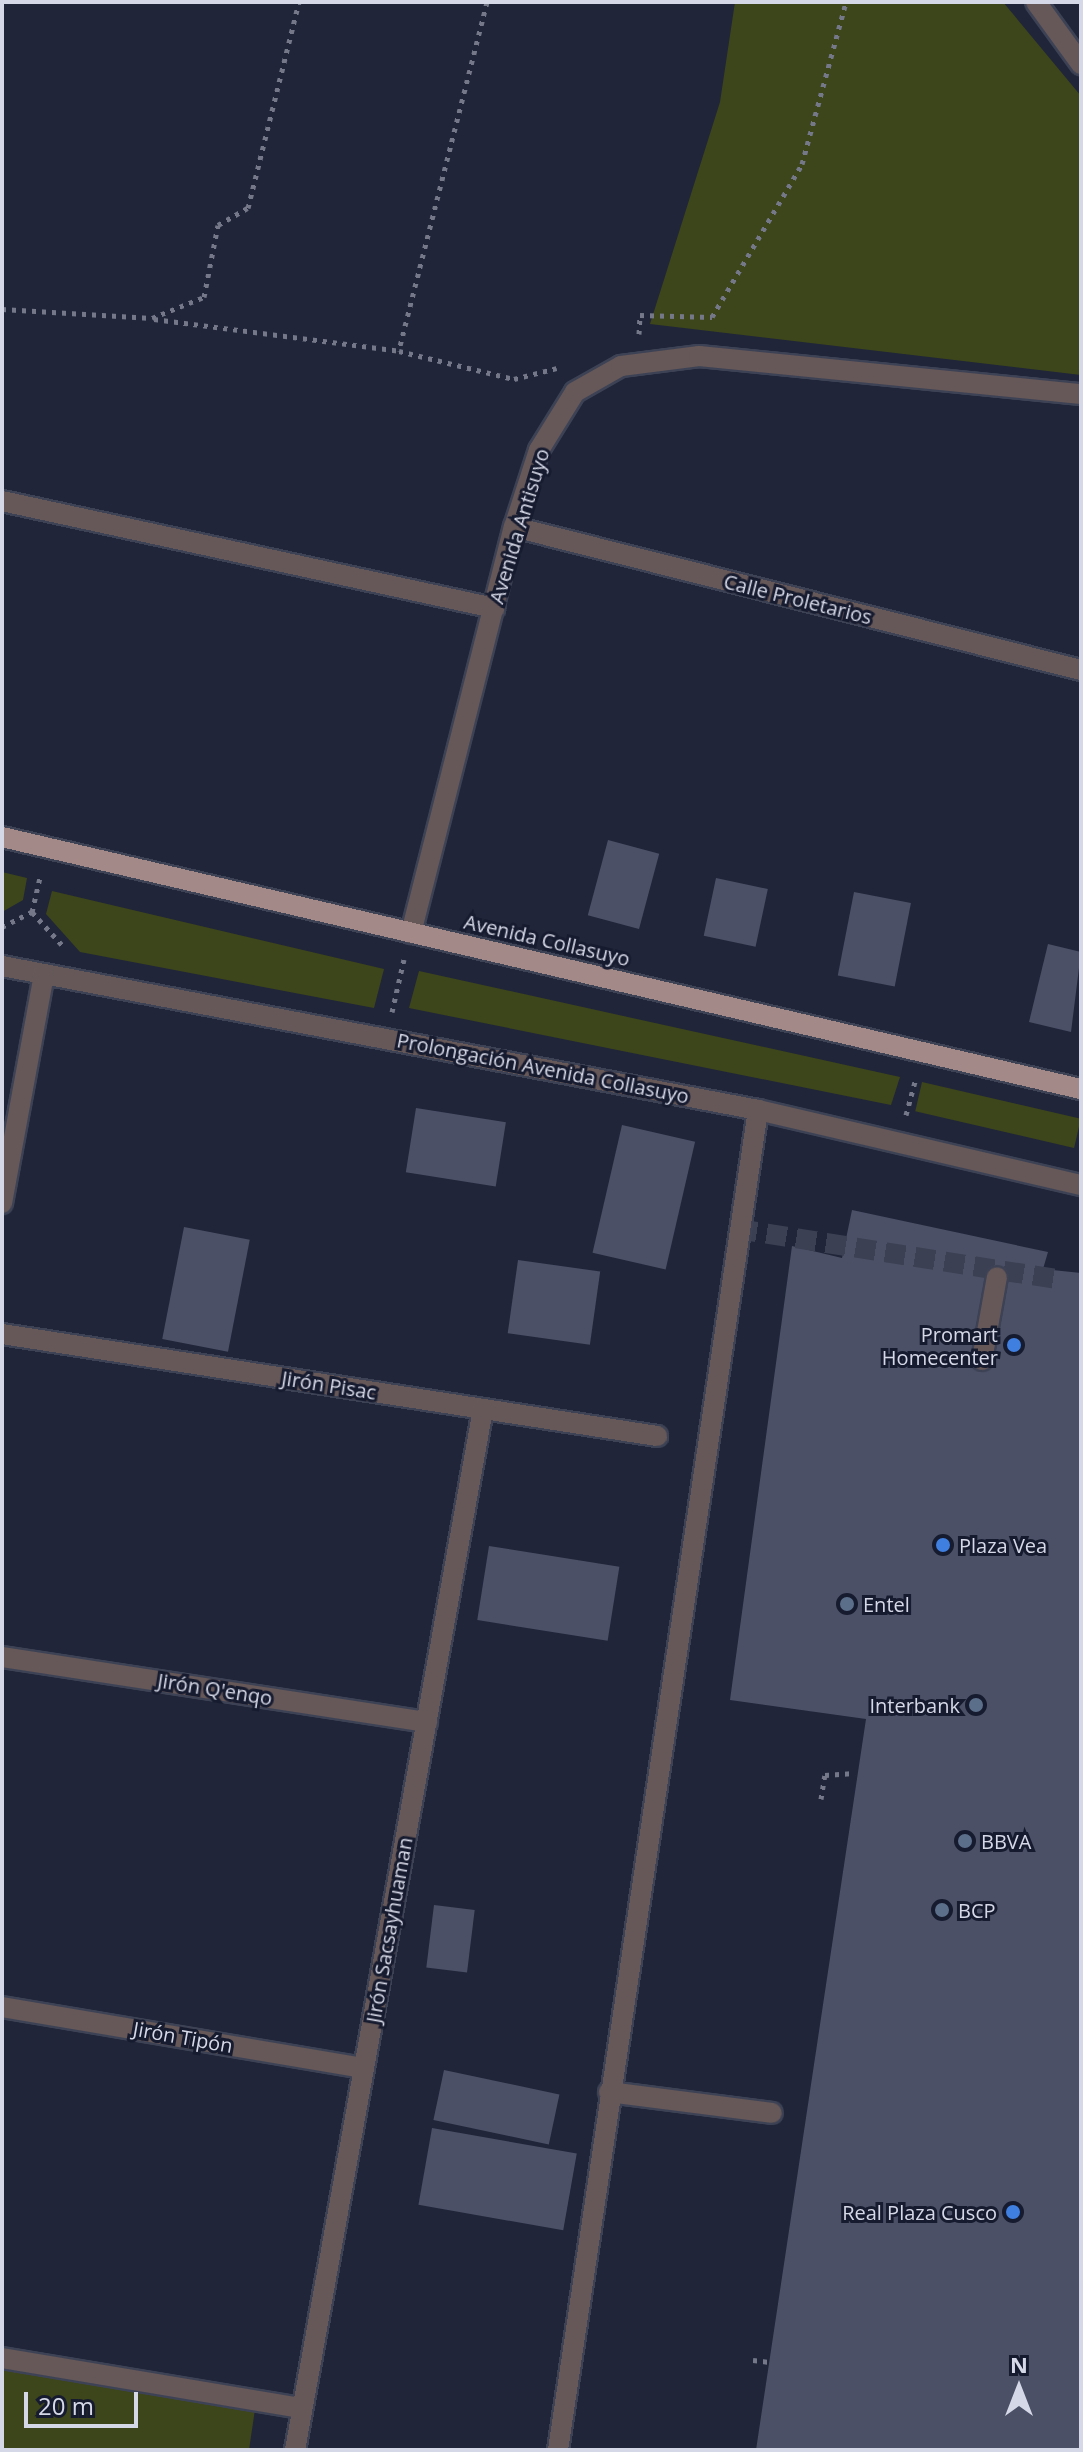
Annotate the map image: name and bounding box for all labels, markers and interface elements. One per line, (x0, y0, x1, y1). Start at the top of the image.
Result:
street label: Avenida Antisuyo (484, 446, 554, 606)
street label: Calle Proletarios (721, 569, 875, 629)
street label: Avenida Collasuyo (462, 909, 632, 971)
street label: Prolongación Avenida Collasuyo (395, 1028, 691, 1108)
place label: Promart Homecenter (882, 1322, 998, 1369)
marker: Promart Homecenter (1005, 1336, 1023, 1354)
street label: Jirón Pisac (280, 1366, 378, 1404)
place label: Plaza Vea (959, 1533, 1047, 1557)
marker: Plaza Vea (934, 1536, 952, 1554)
place label: Entel (863, 1592, 910, 1616)
marker: Entel (838, 1595, 856, 1613)
street label: Jirón Q'enqo (156, 1668, 274, 1710)
place label: Interbank (869, 1693, 960, 1717)
marker: Interbank (967, 1696, 985, 1714)
place label: BBVA (981, 1829, 1031, 1853)
marker: BBVA (956, 1832, 974, 1850)
street label: Jirón Sacsayhuaman (361, 1835, 417, 2025)
place label: BCP (958, 1898, 996, 1922)
marker: BCP (933, 1901, 951, 1919)
street label: Jirón Tipón (131, 2016, 235, 2058)
place label: Real Plaza Cusco (842, 2200, 997, 2224)
marker: Real Plaza Cusco (1004, 2203, 1022, 2221)
north arrow (979, 2348, 1059, 2428)
text: N (1010, 2349, 1028, 2379)
scale bar (28, 2376, 142, 2426)
text: 20 m (38, 2389, 94, 2422)

